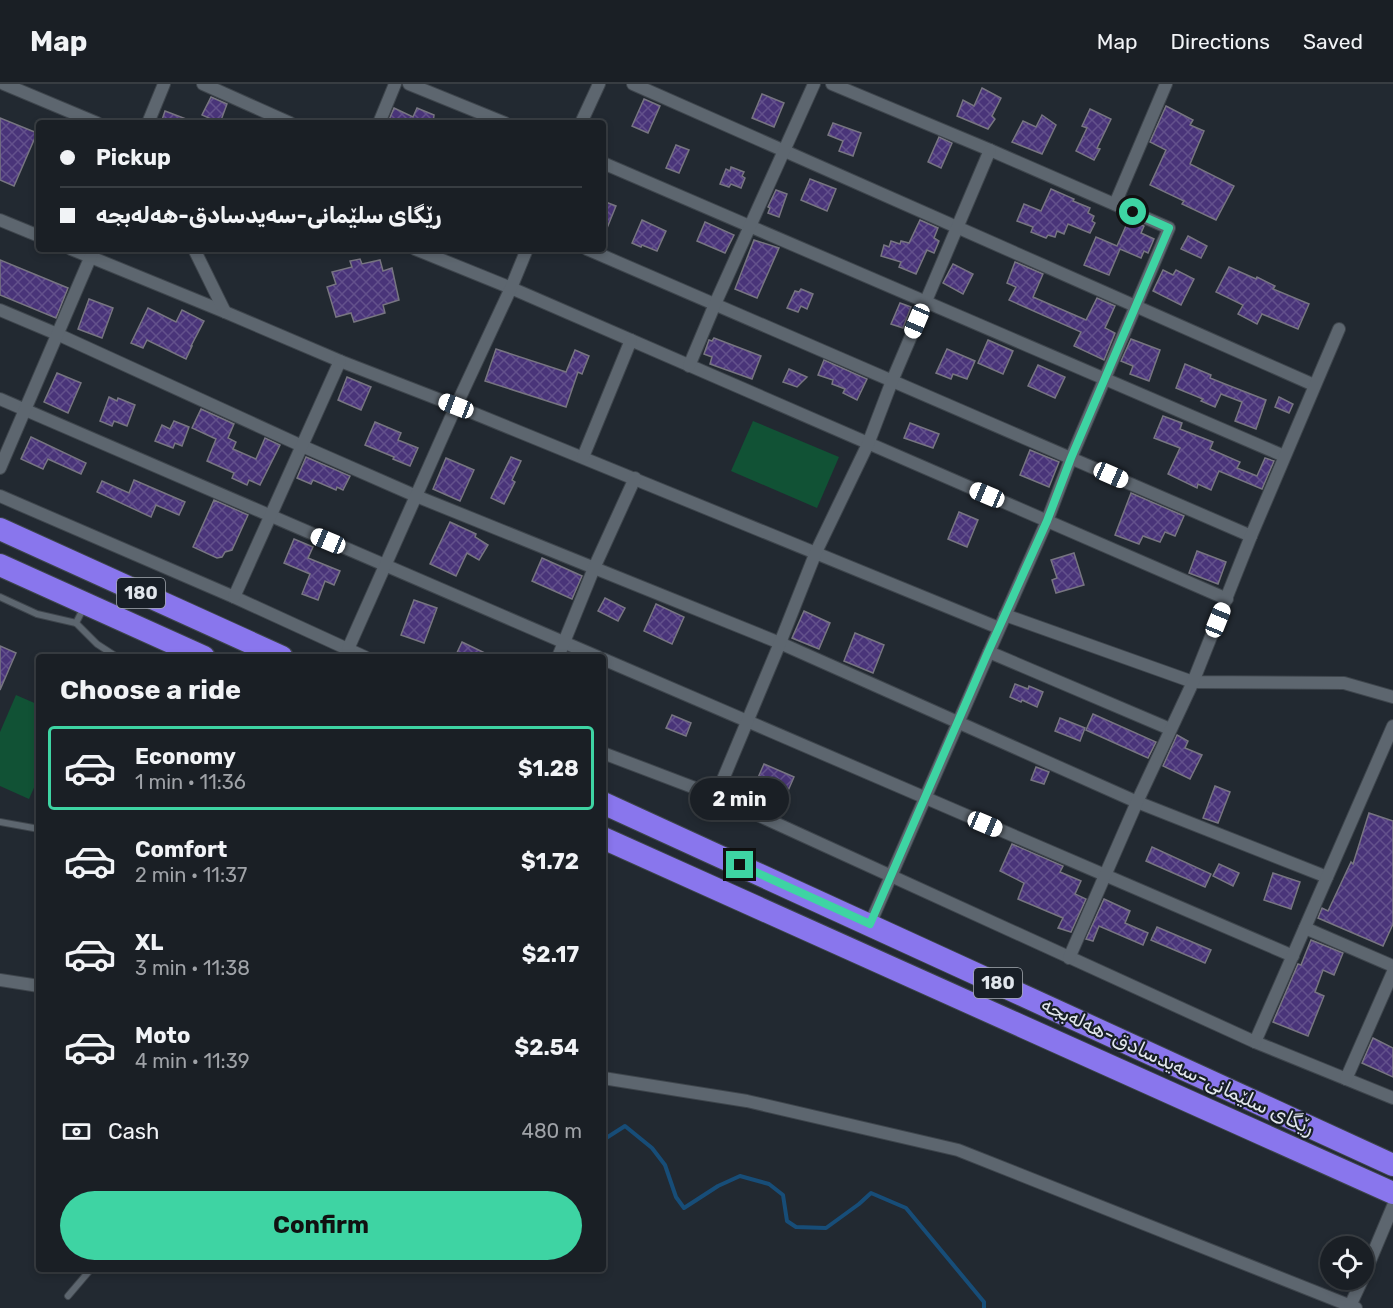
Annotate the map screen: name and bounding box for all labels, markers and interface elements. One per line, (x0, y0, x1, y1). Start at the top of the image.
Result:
text: Map (30, 25, 87, 58)
text: Map (1097, 29, 1138, 54)
text: Directions (1171, 29, 1270, 54)
text: Saved (1303, 29, 1363, 54)
text: Pickup (96, 144, 171, 171)
route start (1119, 198, 1146, 225)
text: رێگای سلێمانی-سەیدسادق-هەلەبجە (96, 202, 441, 229)
car (902, 301, 932, 341)
car (436, 391, 476, 421)
car (1091, 459, 1131, 491)
car (967, 480, 1007, 510)
car (308, 526, 348, 556)
road number: 180 (117, 578, 165, 608)
car (1203, 600, 1233, 640)
text: Choose a ride (60, 674, 241, 706)
icon: car (63, 741, 117, 795)
text: Economy (135, 743, 236, 770)
text: $1.28 (518, 755, 579, 782)
text: 1 min · 11:36 (135, 770, 246, 794)
callout: 2 min (690, 778, 789, 820)
text: 2 min (712, 787, 767, 811)
car (965, 809, 1005, 839)
icon: car (63, 834, 117, 888)
text: Comfort (135, 836, 227, 863)
text: $1.72 (521, 848, 579, 875)
route end (726, 851, 753, 878)
text: 2 min · 11:37 (135, 863, 247, 887)
icon: car (63, 927, 117, 981)
text: XL (135, 929, 163, 956)
text: $2.17 (522, 941, 579, 968)
text: 3 min · 11:38 (135, 956, 250, 980)
road number: 180 (974, 968, 1022, 998)
street label: رێگای سلێمانی-سەیدسادق-هەلەبجە (1038, 992, 1318, 1140)
icon: car (63, 1020, 117, 1074)
text: Moto (135, 1022, 190, 1049)
text: $2.54 (515, 1034, 579, 1061)
text: 4 min · 11:39 (135, 1049, 250, 1073)
icon: cash (60, 1115, 93, 1148)
text: Cash (108, 1118, 159, 1145)
text: 480 m (521, 1119, 582, 1143)
button: Confirm (60, 1191, 582, 1260)
map controls (1320, 1236, 1374, 1290)
button: locate (1320, 1236, 1374, 1290)

